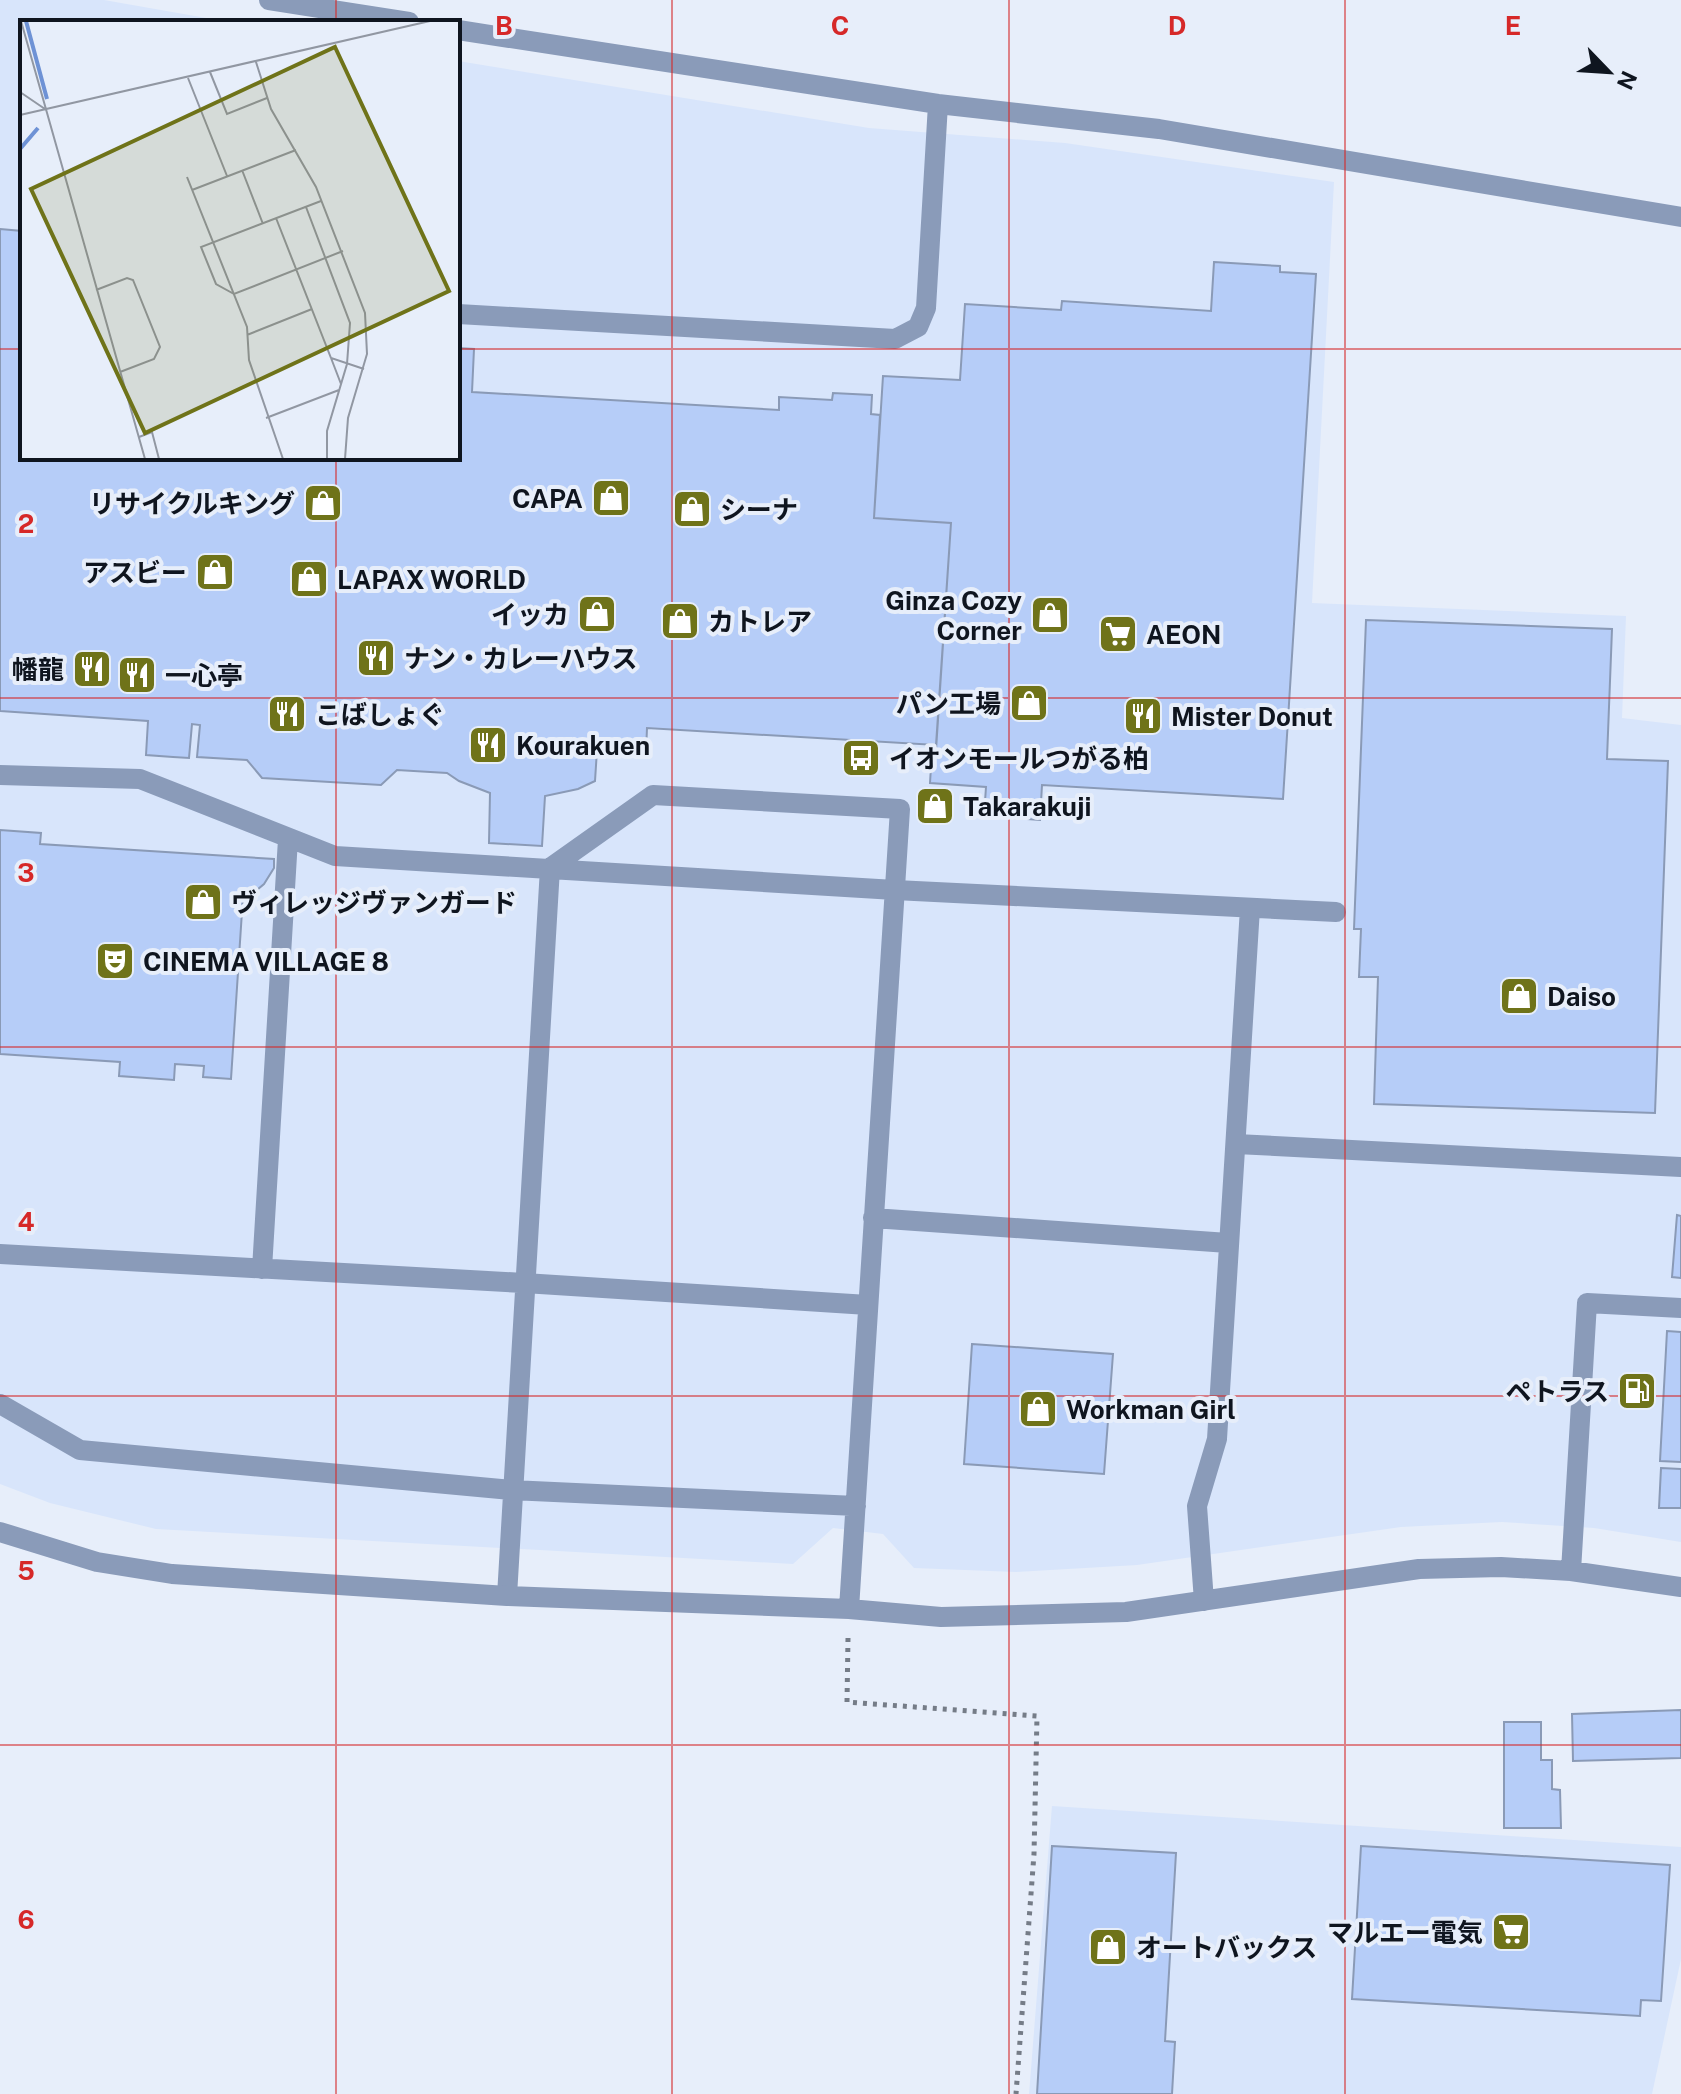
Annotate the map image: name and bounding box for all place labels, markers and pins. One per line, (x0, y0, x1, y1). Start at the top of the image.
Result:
shop icon: CAPA (590, 477, 632, 519)
shop icon: リサイクルキング (302, 482, 344, 524)
place label: CAPA (512, 483, 583, 514)
place label: リサイクルキング (89, 488, 295, 519)
shop icon: シーナ (671, 488, 713, 530)
place label: シーナ (720, 494, 798, 525)
shop icon: アスビー (194, 551, 236, 593)
place label: アスビー (83, 557, 187, 588)
shop icon: LAPAX WORLD (288, 558, 330, 600)
place label: LAPAX WORLD (337, 564, 526, 595)
place label: Ginza Cozy Corner (885, 585, 1022, 646)
shop icon: イッカ (576, 593, 618, 635)
shop icon: Ginza Cozy Corner (1029, 594, 1071, 636)
place label: イッカ (491, 599, 569, 630)
shop icon: カトレア (659, 600, 701, 642)
place label: カトレア (708, 606, 812, 637)
supermarket icon: AEON (1097, 613, 1139, 655)
place label: AEON (1146, 619, 1221, 650)
restaurant icon: ナン・カレーハウス (355, 637, 397, 679)
place label: ナン・カレーハウス (404, 643, 637, 674)
restaurant icon: 幡龍 (71, 648, 113, 690)
place label: 幡龍 (12, 654, 64, 685)
restaurant icon: 一心亭 (116, 654, 158, 696)
place label: 一心亭 (165, 660, 243, 691)
shop icon: パン工場 (1008, 682, 1050, 724)
place label: パン工場 (896, 688, 1001, 719)
restaurant icon: こばしょぐ (266, 693, 308, 735)
restaurant icon: Mister Donut (1122, 695, 1164, 737)
place label: こばしょぐ (315, 699, 445, 730)
place label: Mister Donut (1171, 701, 1333, 732)
restaurant icon: Kourakuen (467, 724, 509, 766)
place label: Kourakuen (516, 730, 650, 761)
bus stop icon: イオンモールつがる柏 (840, 737, 882, 779)
place label: イオンモールつがる柏 (889, 743, 1149, 774)
shop icon: Takarakuji (914, 785, 956, 827)
place label: Takarakuji (963, 791, 1092, 822)
shop icon: ヴィレッジヴァンガード (182, 881, 224, 923)
place label: ヴィレッジヴァンガード (231, 887, 517, 918)
theatre icon: CINEMA VILLAGE 8 (94, 940, 136, 982)
place label: CINEMA VILLAGE 8 (143, 946, 389, 977)
shop icon: Daiso (1498, 975, 1540, 1017)
place label: Daiso (1547, 981, 1616, 1012)
fuel station icon: ペトラス (1616, 1370, 1658, 1412)
place label: ペトラス (1506, 1376, 1609, 1407)
shop icon: Workman Girl (1017, 1388, 1059, 1430)
place label: Workman Girl (1066, 1394, 1236, 1425)
supermarket icon: マルエー電気 (1490, 1911, 1532, 1953)
place label: マルエー電気 (1327, 1917, 1483, 1948)
shop icon: オートバックス (1087, 1926, 1129, 1968)
place label: オートバックス (1136, 1932, 1317, 1963)

